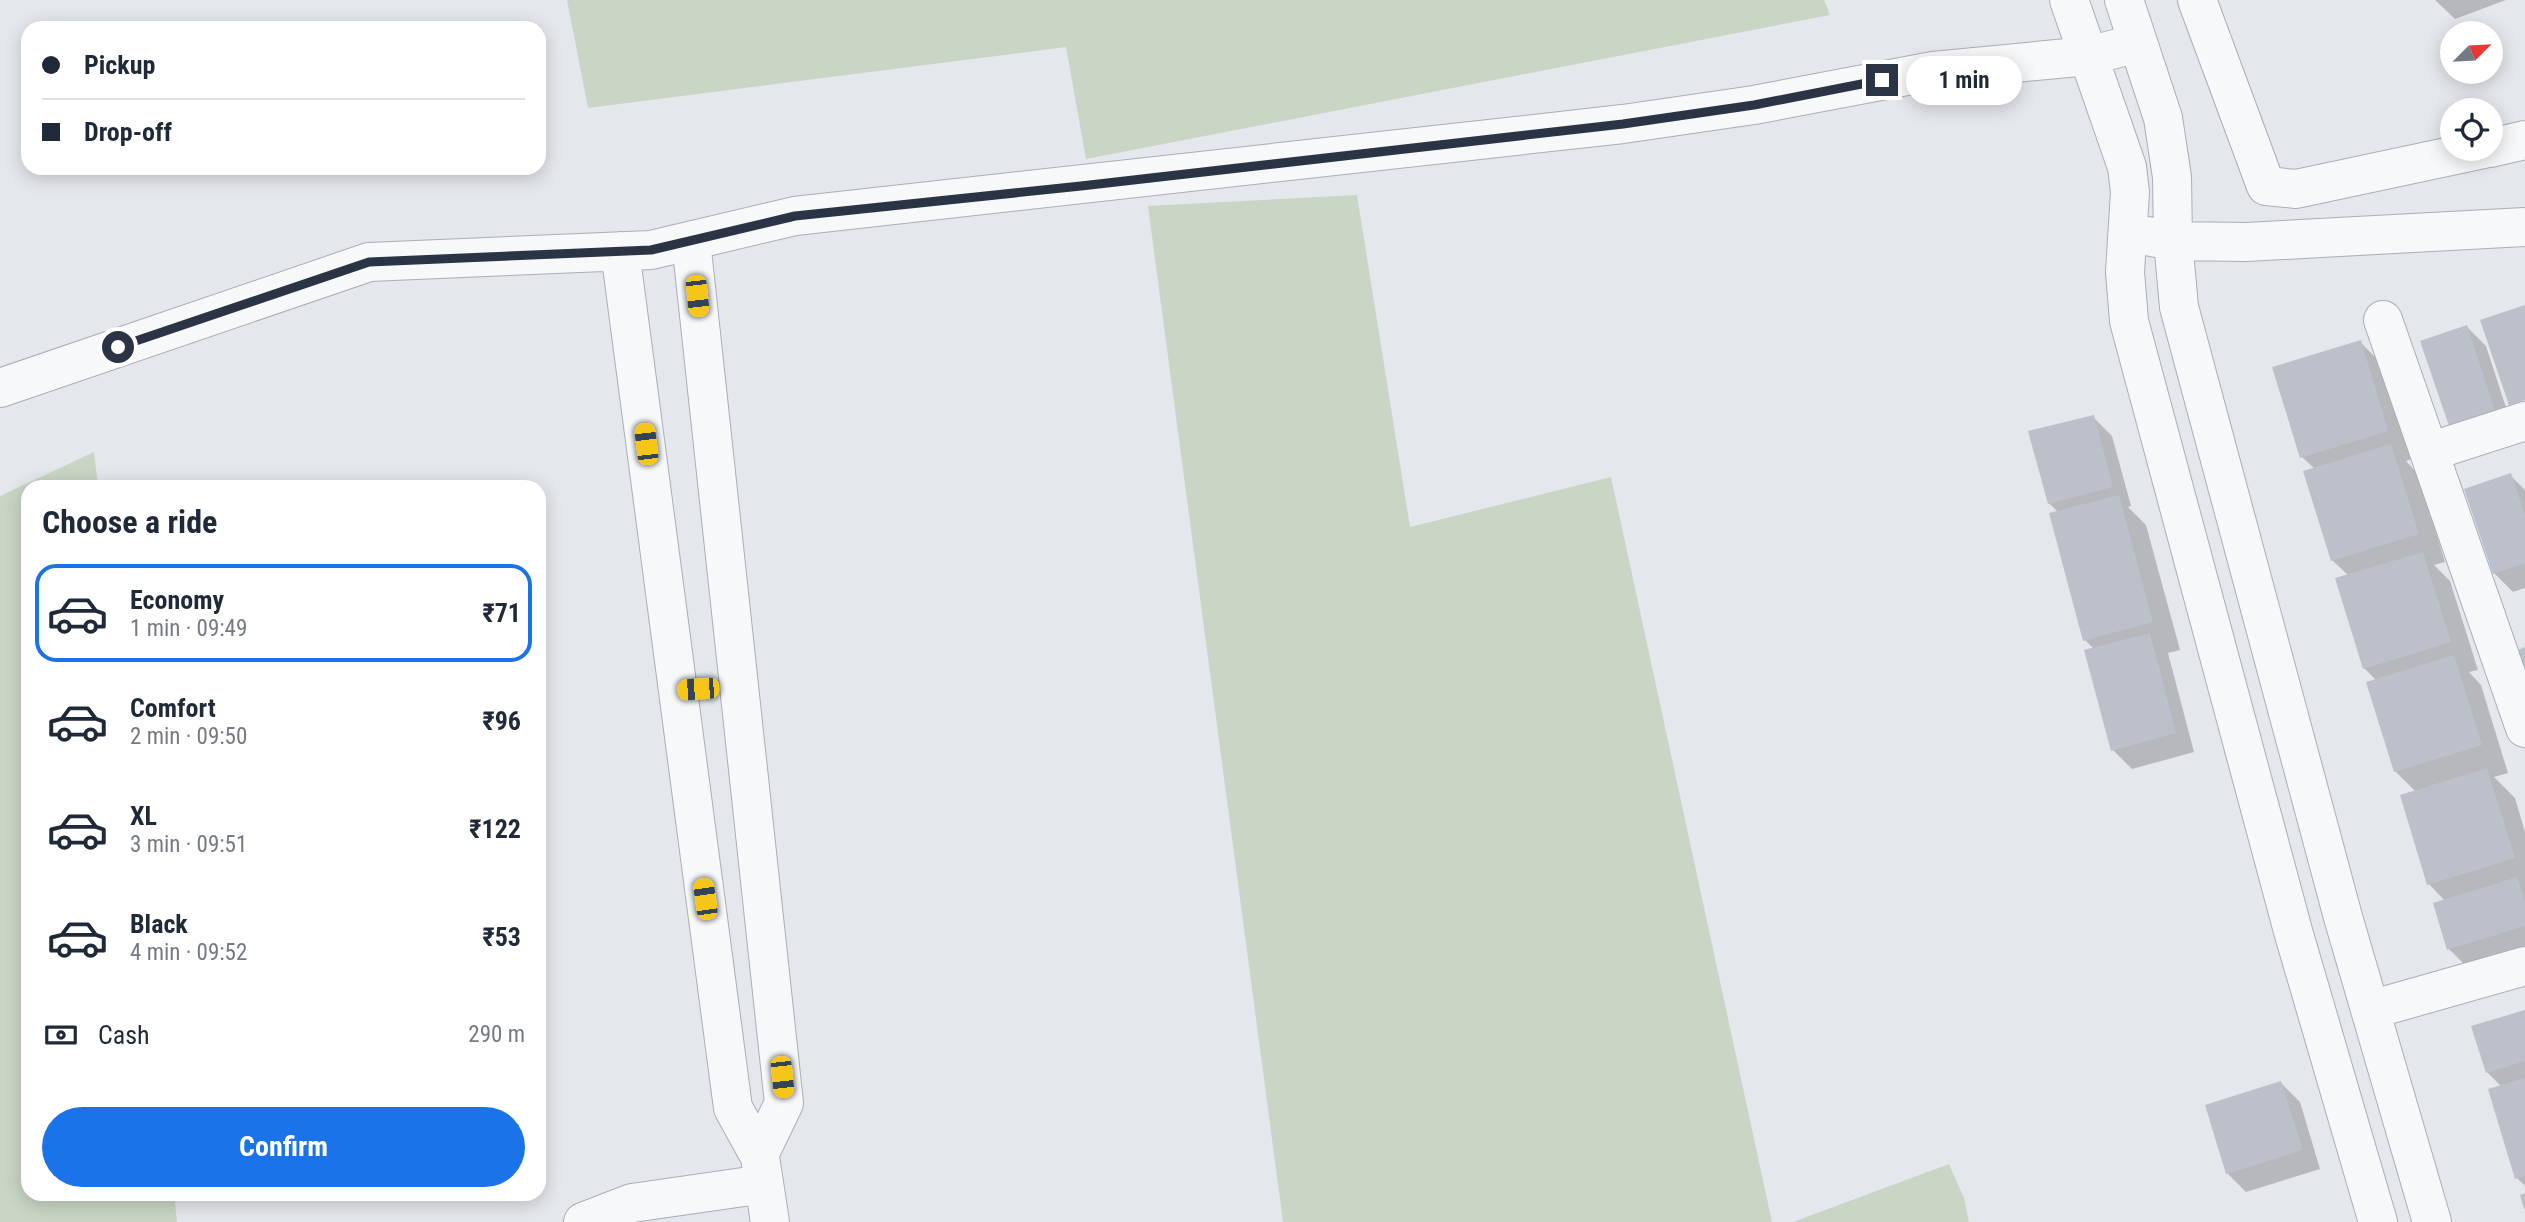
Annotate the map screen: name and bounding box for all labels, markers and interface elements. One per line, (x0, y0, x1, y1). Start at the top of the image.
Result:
north arrow (2440, 21, 2502, 84)
map controls (2440, 21, 2503, 161)
text: Pickup (84, 50, 155, 80)
callout: 1 min (1906, 56, 2022, 104)
route end (1866, 64, 1898, 96)
text: 1 min (1938, 67, 1990, 94)
button: locate (2440, 98, 2503, 161)
text: Drop-off (84, 117, 172, 147)
car (685, 274, 710, 318)
route start (102, 331, 134, 363)
car (634, 422, 659, 466)
text: Choose a ride (42, 503, 217, 541)
icon: car (46, 582, 109, 645)
text: Economy (130, 585, 224, 615)
text: ₹71 (482, 598, 521, 628)
text: 1 min · 09:49 (130, 615, 247, 642)
car (677, 677, 720, 701)
icon: car (46, 690, 109, 753)
text: Comfort (130, 693, 216, 723)
text: ₹96 (482, 706, 521, 736)
text: 2 min · 09:50 (130, 723, 247, 750)
icon: car (46, 798, 109, 861)
text: XL (130, 801, 157, 831)
text: ₹122 (469, 814, 521, 844)
text: 3 min · 09:51 (130, 831, 247, 858)
car (692, 877, 719, 921)
icon: car (46, 906, 109, 969)
text: Black (130, 909, 188, 939)
text: ₹53 (482, 922, 521, 952)
text: 4 min · 09:52 (130, 939, 247, 966)
icon: cash (42, 1016, 80, 1054)
text: Cash (98, 1020, 150, 1050)
text: 290 m (468, 1021, 525, 1048)
car (770, 1055, 795, 1099)
button: Confirm (42, 1107, 525, 1187)

